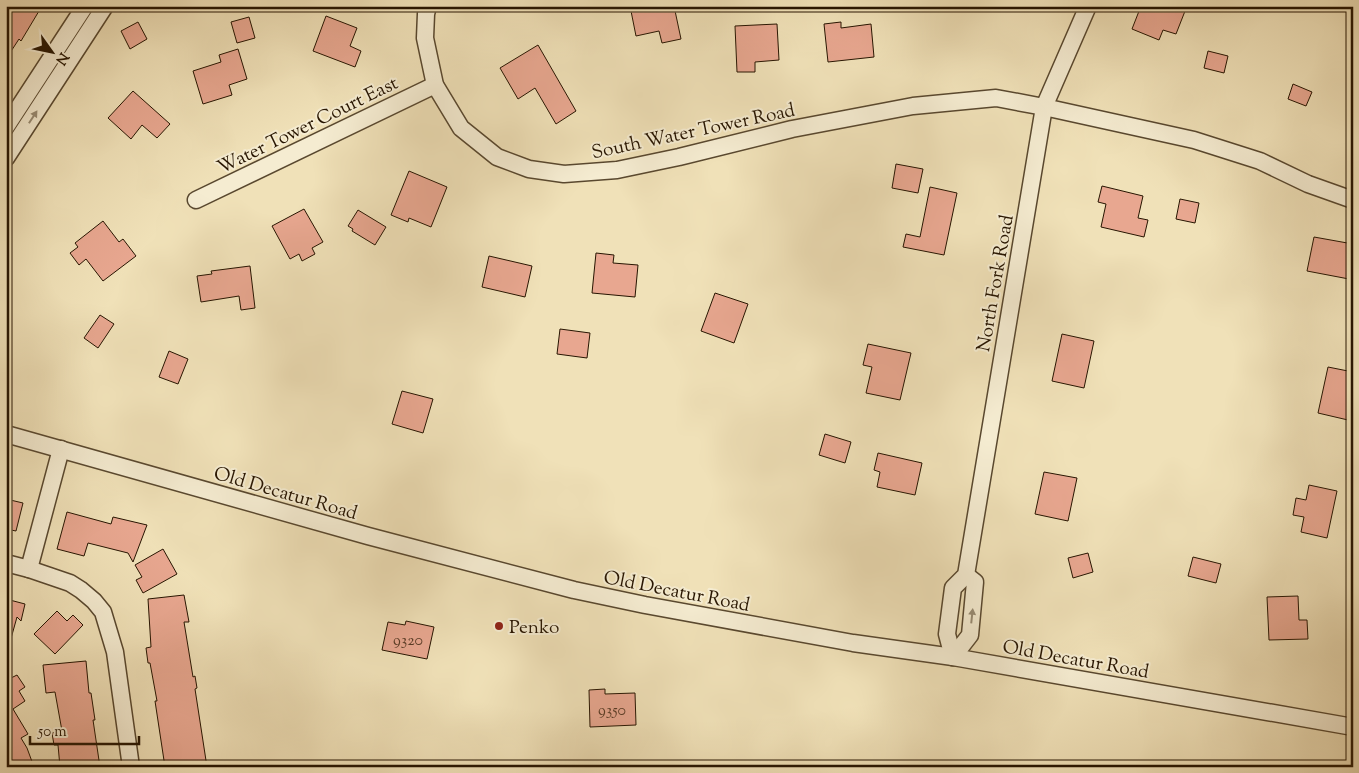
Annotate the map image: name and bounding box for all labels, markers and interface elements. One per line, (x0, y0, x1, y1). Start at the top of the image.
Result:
north arrow (28, 28, 78, 78)
text: N (50, 48, 73, 68)
street label: Water Tower Court East (213, 70, 404, 182)
street label: South Water Tower Road (589, 98, 798, 167)
one-way arrow (28, 111, 38, 124)
street label: North Fork Road (971, 212, 1022, 354)
street label: Old Decatur Road (210, 461, 361, 528)
street label: Old Decatur Road (601, 565, 752, 620)
one-way arrow (968, 608, 976, 624)
place label: Penko (509, 615, 559, 642)
marker: Penko (493, 620, 505, 632)
house number: 9320 (393, 630, 423, 653)
street label: Old Decatur Road (1000, 634, 1151, 687)
house number: 9350 (598, 700, 626, 723)
scale bar (30, 713, 139, 745)
text: 50 m (37, 722, 67, 743)

